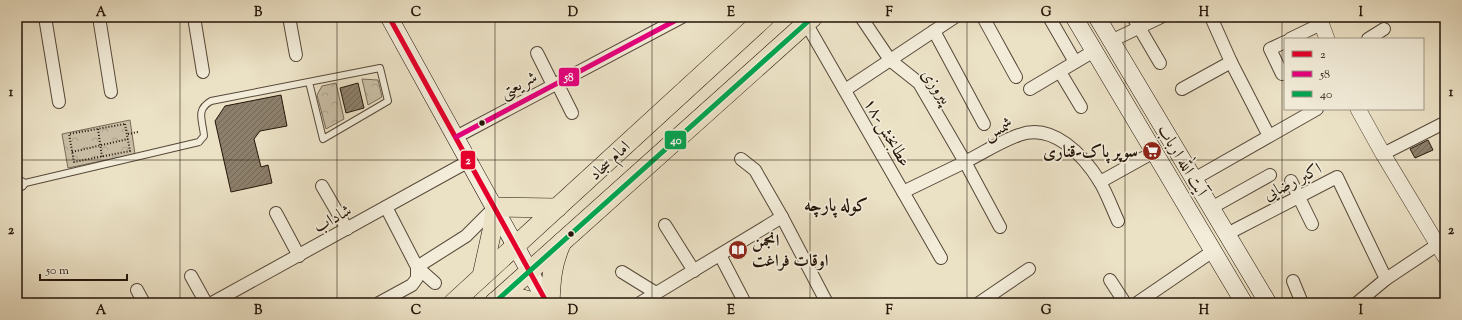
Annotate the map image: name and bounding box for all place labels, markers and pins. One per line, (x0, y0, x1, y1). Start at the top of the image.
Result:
unlabelled marker (477, 118, 487, 128)
supermarket icon: سوپر پاک-قناری (1141, 140, 1163, 162)
place label: سوپر پاک-قناری (1043, 141, 1138, 165)
unlabelled marker (566, 229, 576, 239)
place label: انجمن اوقات فراغت (752, 230, 829, 274)
library icon: انجمن اوقات فراغت (727, 239, 749, 261)

